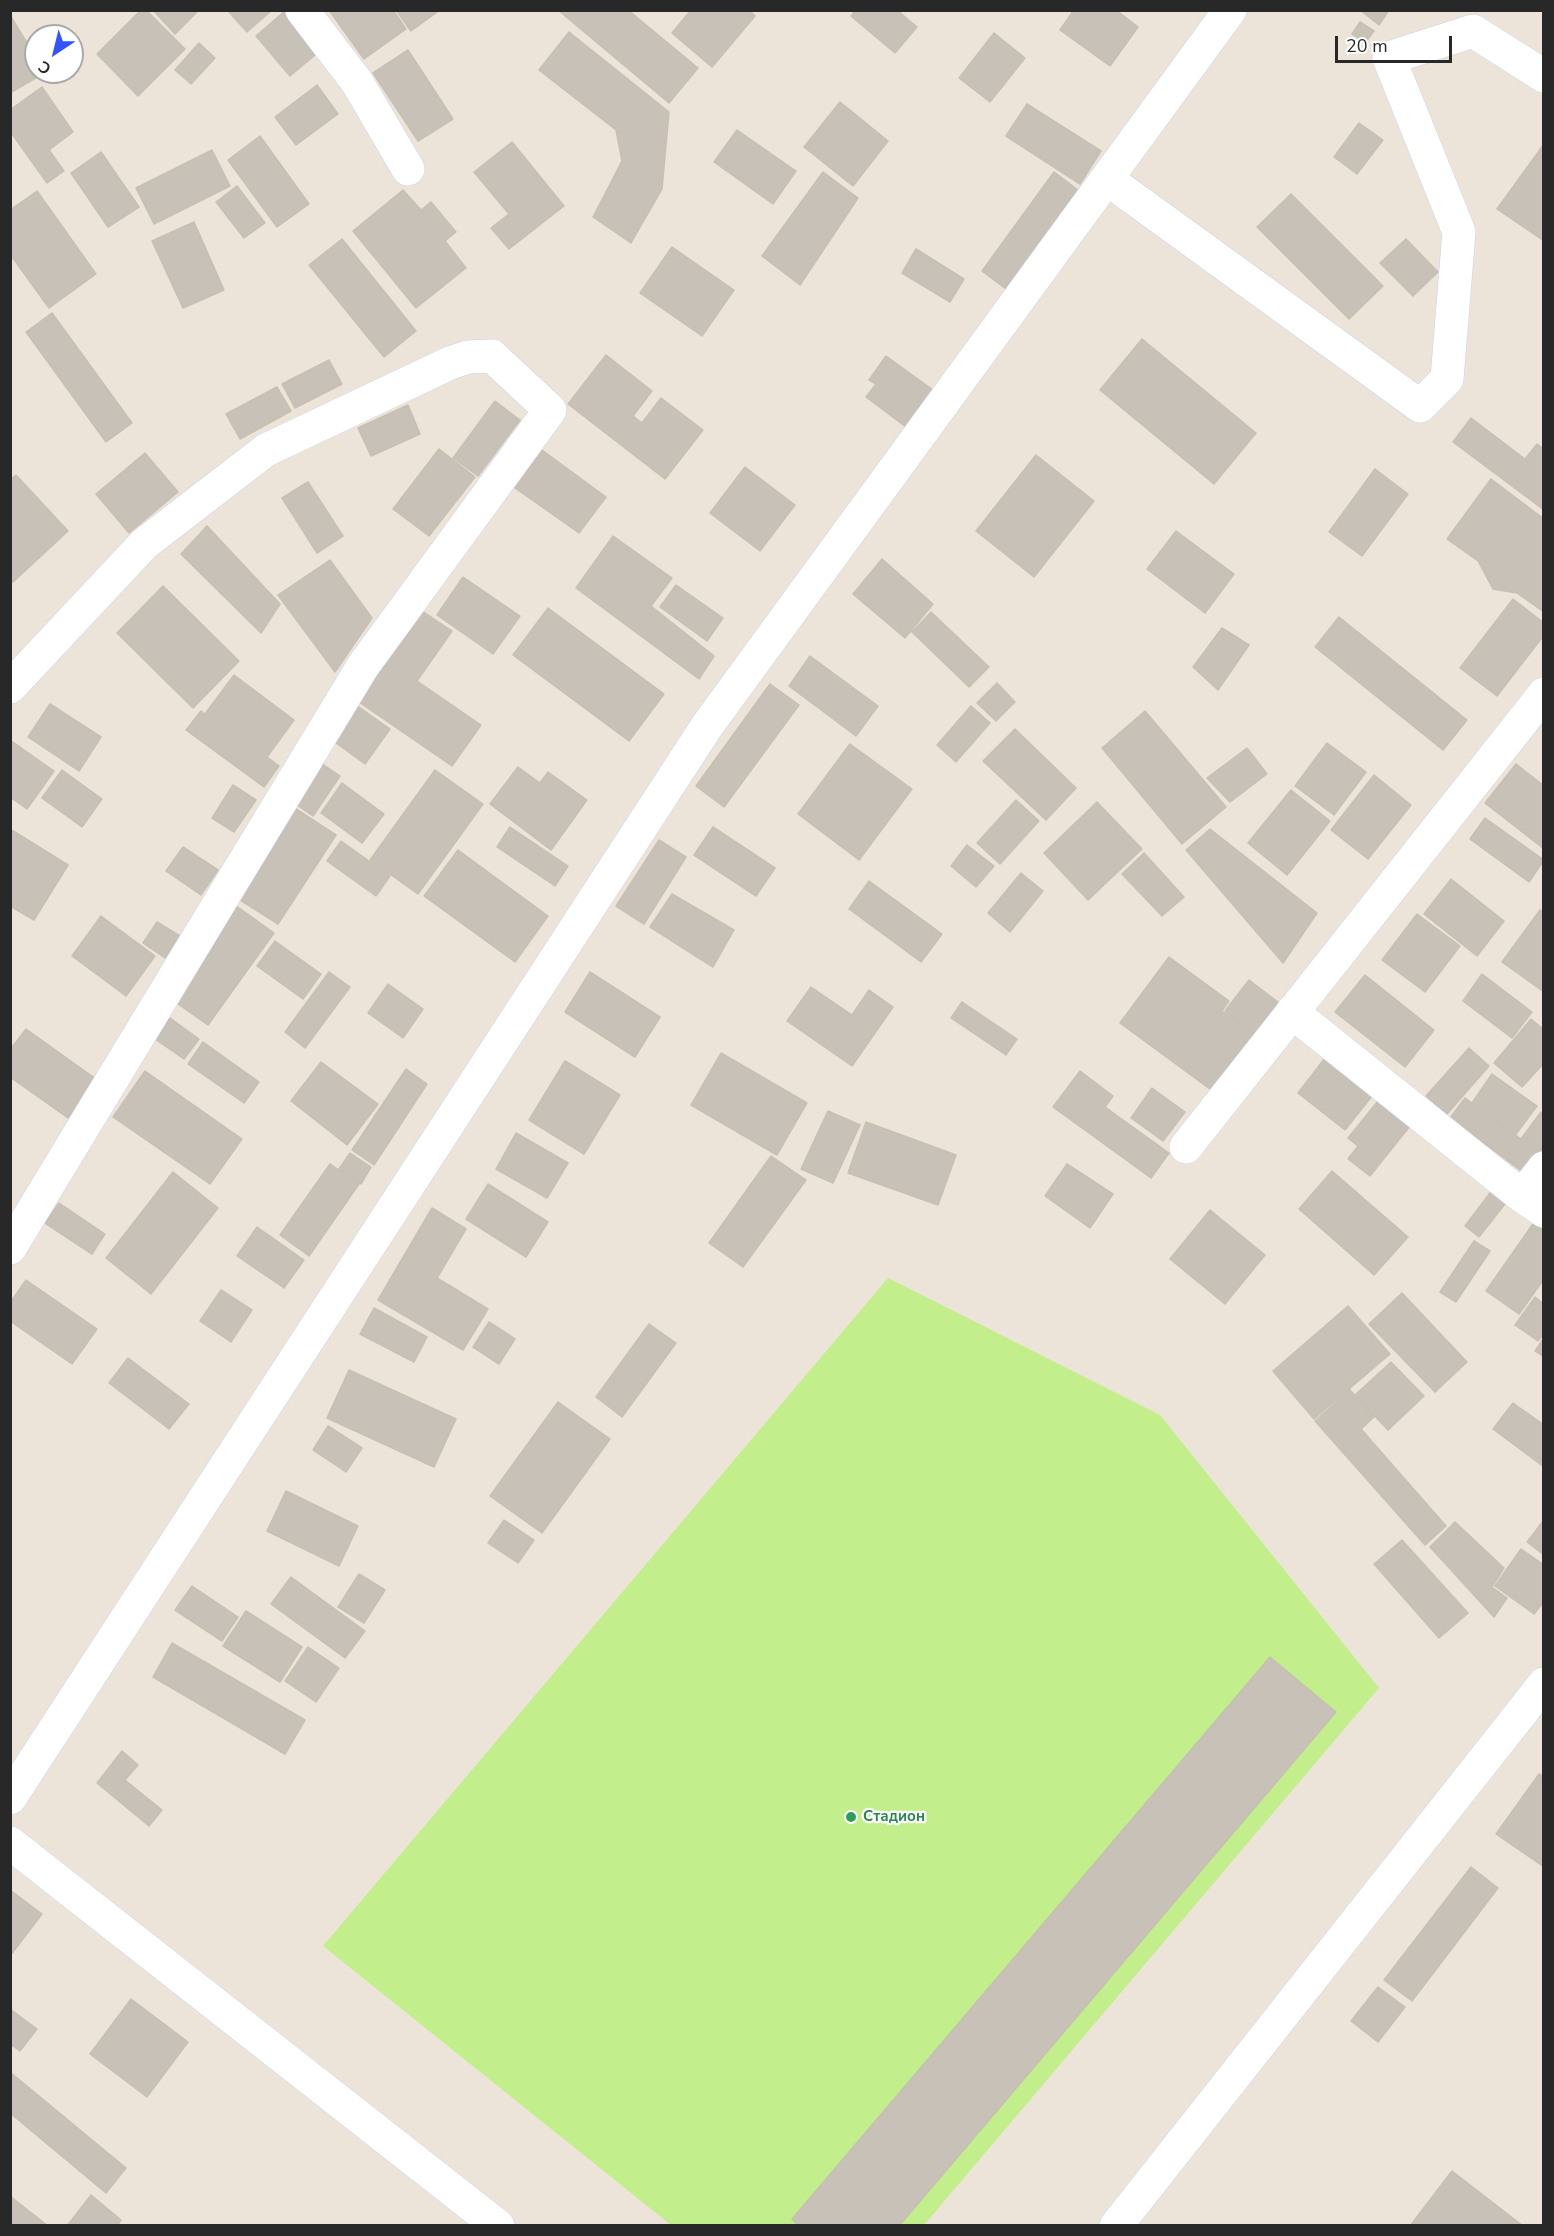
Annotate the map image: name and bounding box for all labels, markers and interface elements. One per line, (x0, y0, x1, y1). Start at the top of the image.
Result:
north arrow (24, 24, 84, 84)
scale bar (1338, 24, 1455, 62)
text: 20 m (1346, 34, 1388, 58)
text: С (34, 55, 56, 79)
place label: Стадион (863, 1808, 925, 1826)
marker: Стадион (844, 1810, 858, 1824)

